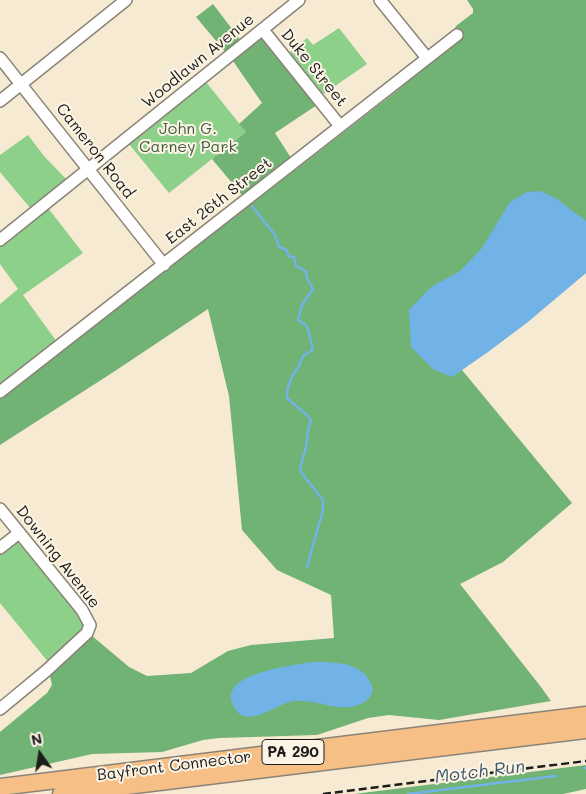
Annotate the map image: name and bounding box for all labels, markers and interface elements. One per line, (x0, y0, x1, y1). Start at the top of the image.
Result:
street label: Woodlawn Avenue (138, 10, 258, 112)
street label: Duke Street (277, 25, 351, 111)
street label: Cameron Road (52, 100, 138, 202)
park label: John G. Carney Park (139, 119, 237, 157)
street label: East 26th Street (162, 153, 276, 249)
street label: Downing Avenue (12, 502, 104, 612)
text: N (29, 728, 44, 749)
north arrow (15, 729, 65, 779)
road number: PA 290 (262, 740, 324, 764)
street label: Bayfront Connector (96, 747, 252, 785)
water label: Motch Run (434, 756, 526, 788)

